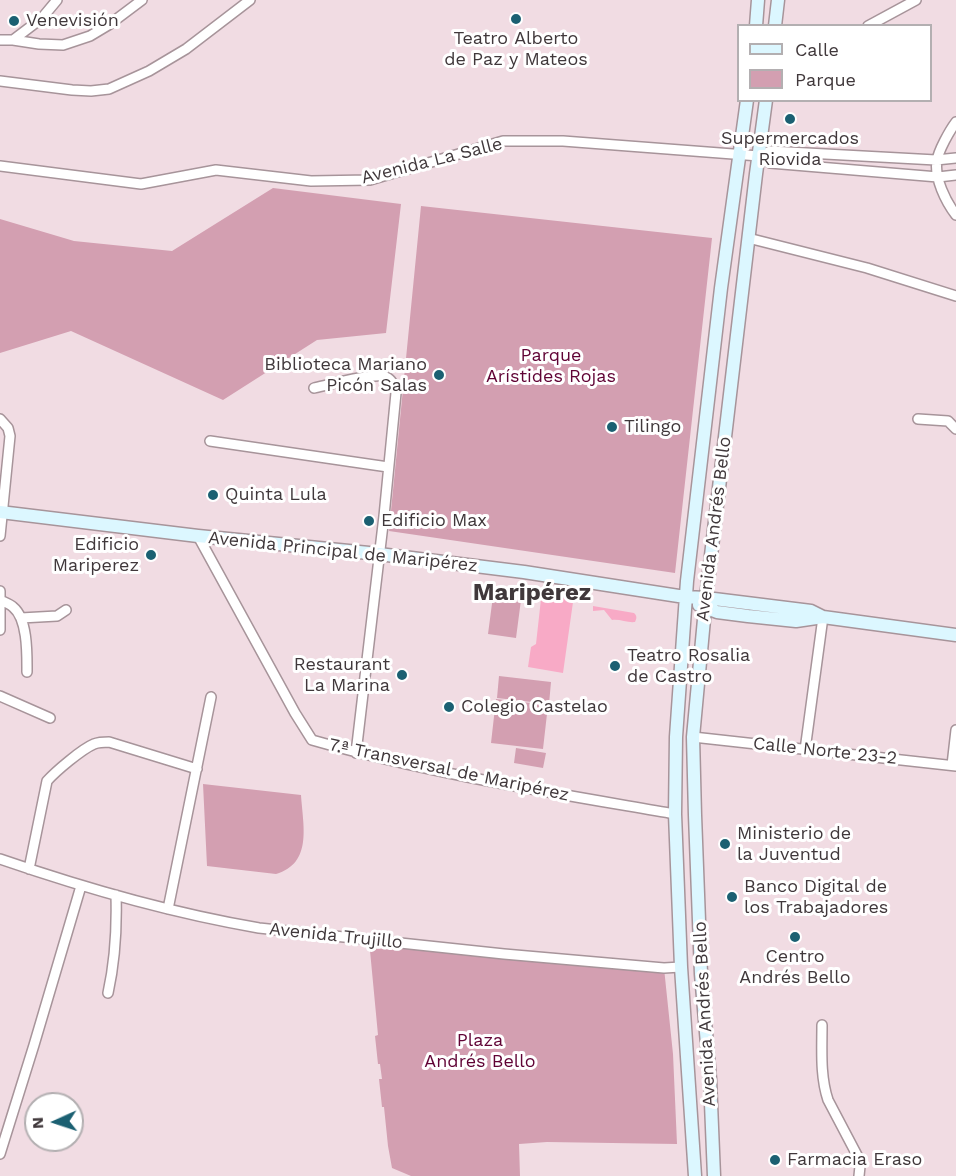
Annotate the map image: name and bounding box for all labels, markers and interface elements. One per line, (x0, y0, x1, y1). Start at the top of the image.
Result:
place label: Venevisión (26, 10, 119, 32)
marker: Teatro Alberto de Paz y Mateos (509, 12, 523, 26)
marker: Venevisión (7, 14, 21, 28)
legend (737, 24, 932, 102)
place label: Teatro Alberto de Paz y Mateos (444, 28, 588, 70)
text: Calle (795, 39, 839, 60)
text: Parque (795, 69, 856, 90)
marker: Supermercados Riovida (783, 112, 797, 126)
place label: Supermercados Riovida (721, 128, 859, 170)
street label: Avenida La Salle (359, 133, 505, 189)
park label: Parque Arístides Rojas (486, 345, 616, 388)
place label: Biblioteca Mariano Picón Salas (264, 354, 427, 397)
marker: Biblioteca Mariano Picón Salas (432, 368, 446, 382)
place label: Tilingo (624, 416, 681, 438)
marker: Tilingo (605, 420, 619, 434)
street label: Avenida Andrés Bello (692, 435, 736, 623)
place label: Quinta Lula (225, 484, 327, 506)
marker: Quinta Lula (206, 488, 220, 502)
place label: Edificio Max (381, 510, 487, 532)
marker: Edificio Max (362, 514, 376, 528)
street label: Avenida Principal de Maripérez (207, 527, 479, 577)
place label: Edificio Mariperez (53, 534, 139, 576)
marker: Edificio Mariperez (144, 548, 158, 562)
district label: Maripérez (473, 579, 591, 607)
place label: Teatro Rosalia de Castro (627, 645, 750, 688)
place label: Restaurant La Marina (294, 654, 390, 696)
marker: Teatro Rosalia de Castro (608, 659, 622, 673)
marker: Restaurant La Marina (395, 668, 409, 682)
place label: Colegio Castelao (461, 696, 608, 718)
marker: Colegio Castelao (442, 700, 456, 714)
street label: Calle Norte 23-2 (752, 733, 898, 769)
street label: 7.ª Transversal de Maripérez (327, 734, 571, 806)
place label: Ministerio de la Juventud (737, 823, 851, 866)
marker: Ministerio de la Juventud (718, 837, 732, 851)
place label: Banco Digital de los Trabajadores (744, 876, 888, 918)
marker: Banco Digital de los Trabajadores (725, 890, 739, 904)
street label: Avenida Trujillo (268, 918, 404, 954)
street label: Avenida Andrés Bello (689, 921, 721, 1107)
marker: Centro Andrés Bello (788, 930, 802, 944)
place label: Centro Andrés Bello (739, 946, 851, 988)
park label: Plaza Andrés Bello (424, 1030, 536, 1072)
north arrow (24, 1092, 84, 1152)
text: N (28, 1116, 47, 1129)
place label: Farmacia Eraso (787, 1149, 922, 1171)
marker: Farmacia Eraso (768, 1153, 782, 1167)

